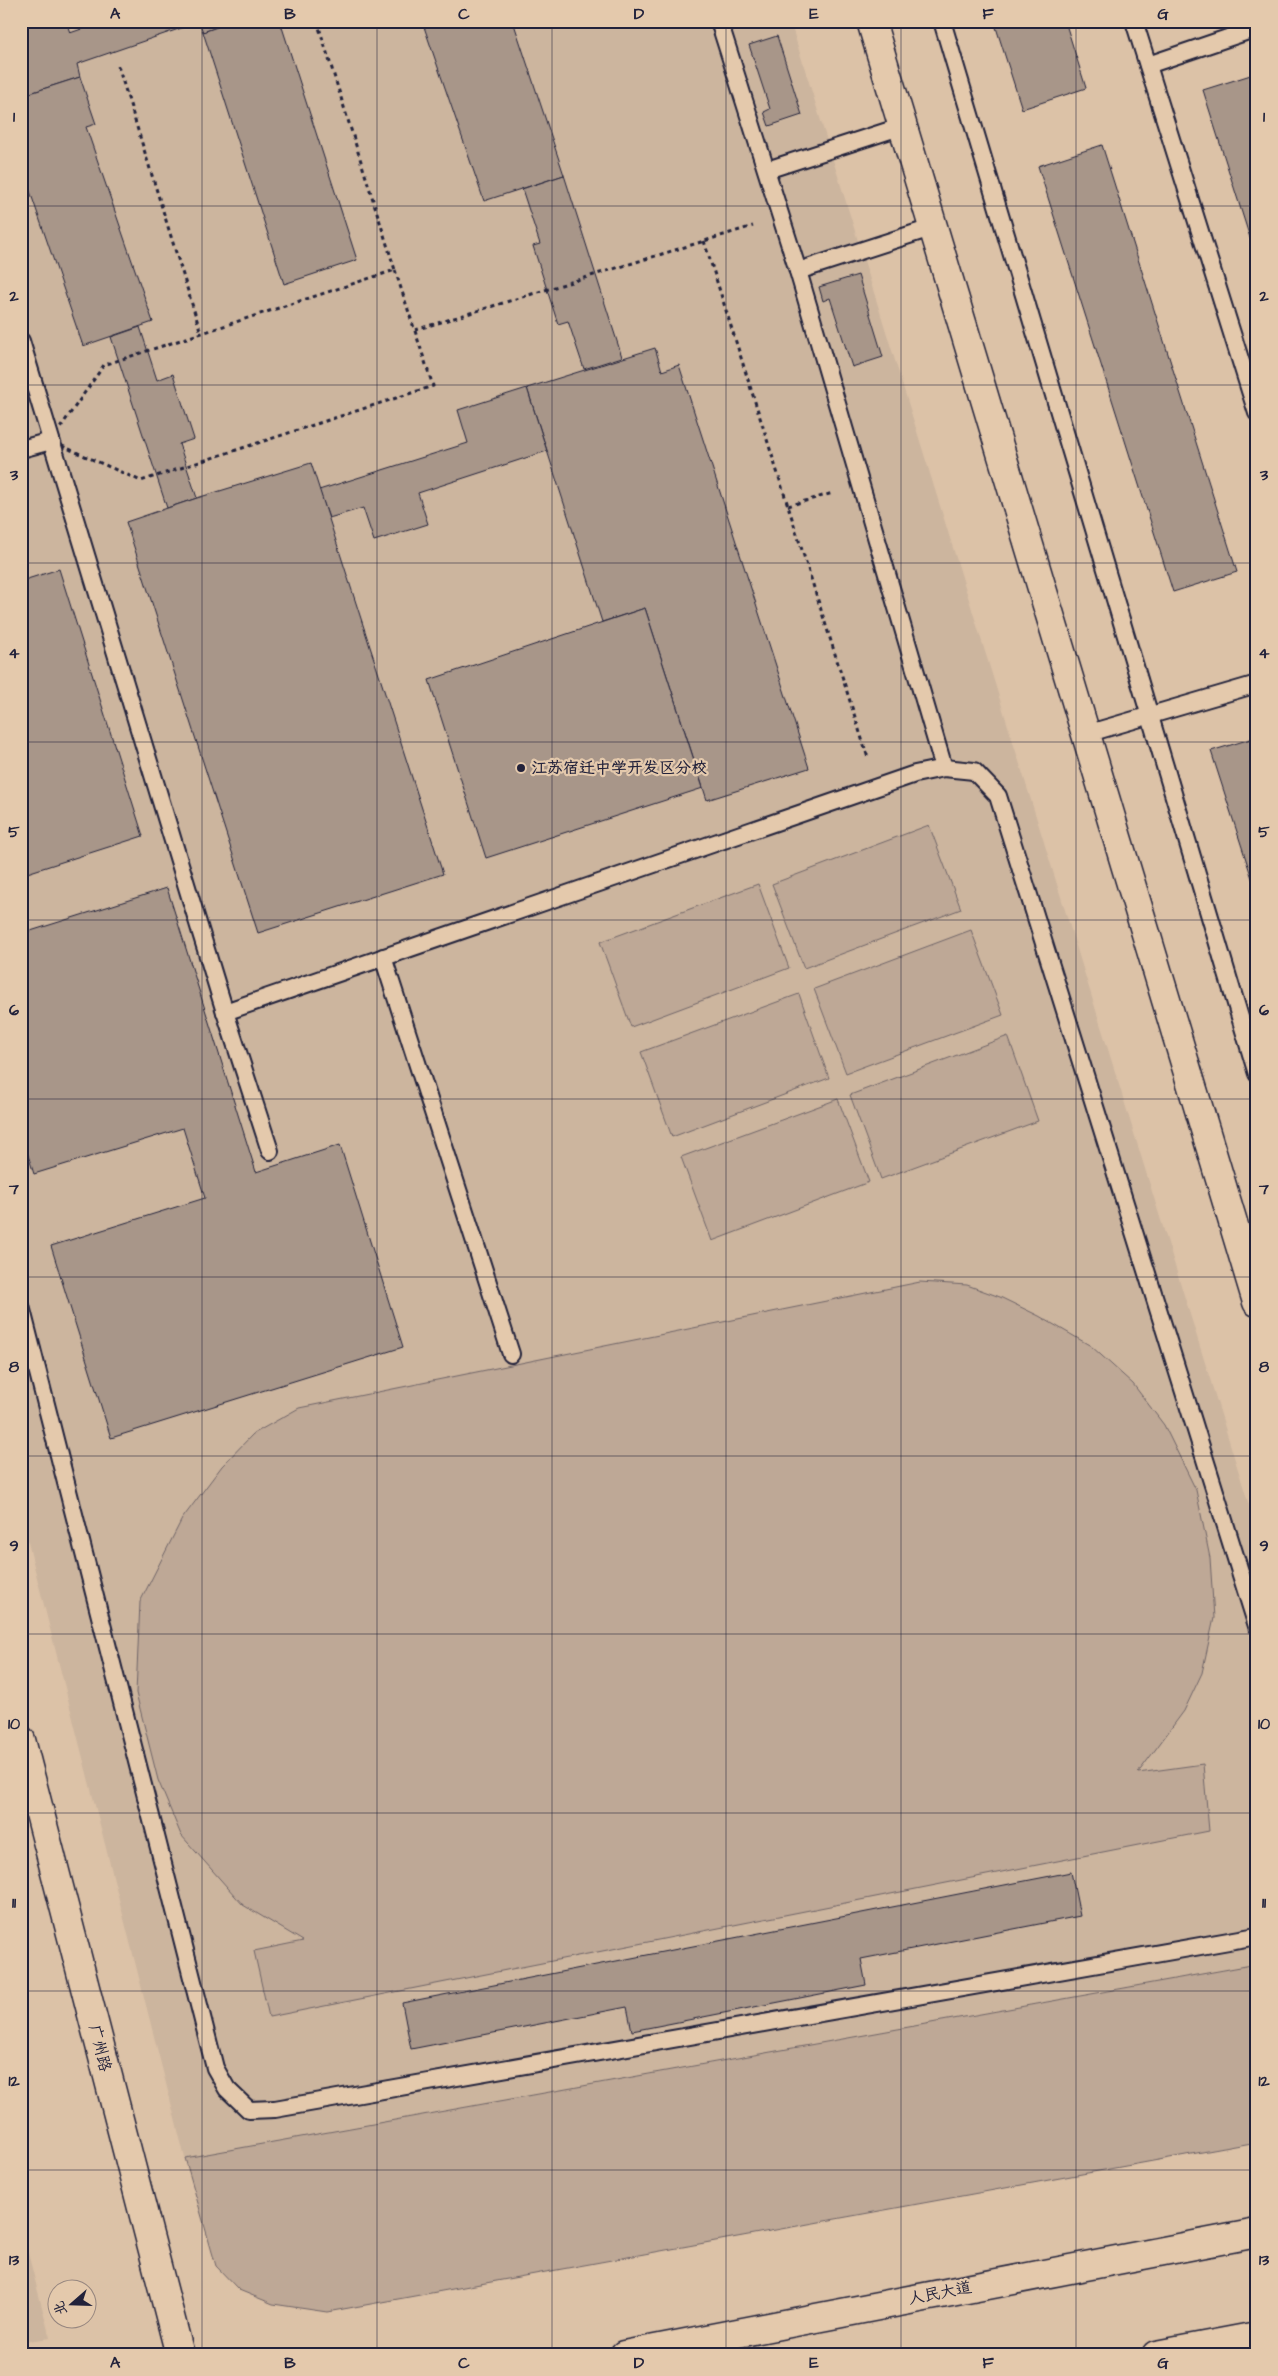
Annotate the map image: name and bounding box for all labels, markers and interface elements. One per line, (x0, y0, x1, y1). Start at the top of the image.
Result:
text: A (110, 3, 121, 25)
text: B (284, 3, 296, 25)
text: C (458, 3, 470, 25)
text: D (634, 3, 645, 25)
text: E (809, 3, 819, 25)
text: F (982, 3, 994, 25)
text: G (1157, 3, 1169, 25)
text: 1 (13, 106, 16, 128)
text: 1 (1263, 106, 1266, 128)
text: 2 (8, 285, 19, 307)
text: 2 (1258, 285, 1269, 307)
text: 3 (9, 464, 19, 486)
text: 3 (1259, 464, 1269, 486)
text: 4 (9, 642, 20, 664)
text: 4 (1259, 642, 1270, 664)
place label: 江苏宿迁中学开发区分校 (531, 757, 707, 779)
marker: 江苏宿迁中学开发区分校 (515, 762, 527, 774)
text: 5 (8, 821, 20, 843)
text: 5 (1258, 821, 1270, 843)
text: 6 (9, 999, 19, 1021)
text: 6 (1259, 999, 1269, 1021)
text: 7 (8, 1178, 19, 1200)
text: 7 (1258, 1178, 1269, 1200)
text: 8 (9, 1356, 20, 1378)
text: 8 (1259, 1356, 1270, 1378)
text: 9 (9, 1535, 19, 1557)
text: 9 (1259, 1535, 1269, 1557)
text: 10 (8, 1713, 20, 1735)
text: 10 (1258, 1713, 1270, 1735)
text: 11 (12, 1892, 17, 1914)
text: 11 (1262, 1892, 1267, 1914)
street label: 广州路 (84, 2022, 116, 2074)
text: 12 (8, 2070, 20, 2092)
text: 12 (1258, 2070, 1270, 2092)
text: 13 (9, 2249, 20, 2271)
text: 13 (1259, 2249, 1270, 2271)
street label: 人民大道 (906, 2276, 974, 2310)
north arrow (48, 2278, 98, 2328)
text: 北 (49, 2298, 73, 2318)
text: A (110, 2352, 121, 2374)
text: B (284, 2352, 296, 2374)
text: C (458, 2352, 470, 2374)
text: D (634, 2352, 645, 2374)
text: E (809, 2352, 819, 2374)
text: F (982, 2352, 994, 2374)
text: G (1157, 2352, 1169, 2374)

